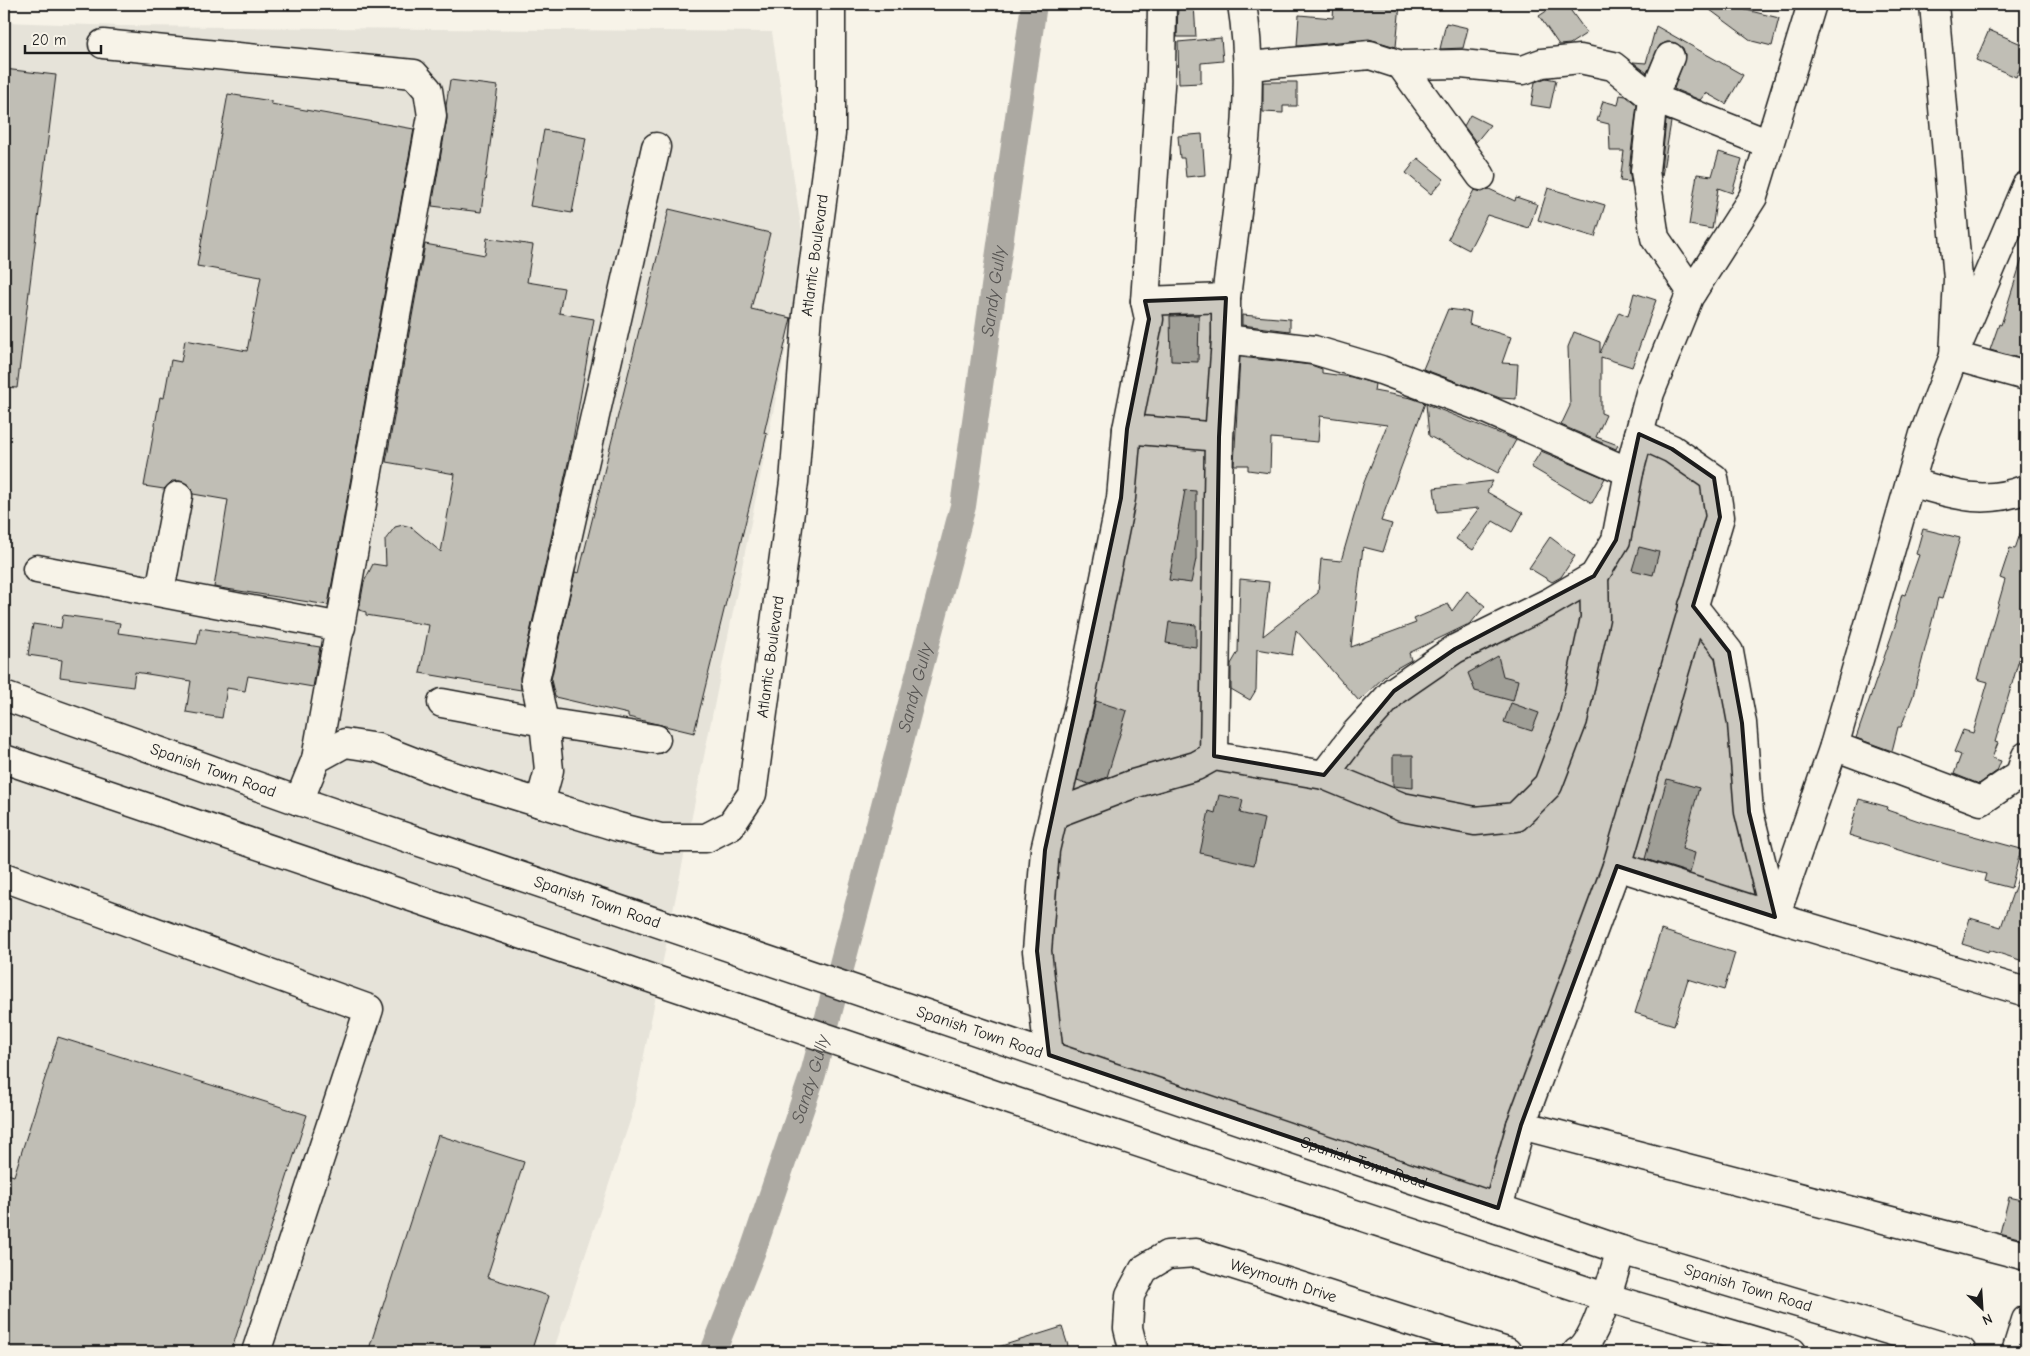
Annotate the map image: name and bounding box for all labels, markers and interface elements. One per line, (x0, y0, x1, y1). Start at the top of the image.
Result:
scale bar (25, 22, 101, 54)
text: 20 m (32, 31, 66, 49)
street label: Atlantic Boulevard (798, 193, 832, 318)
water label: Sandy Gully (977, 244, 1010, 338)
street label: Atlantic Boulevard (753, 595, 788, 719)
water label: Sandy Gully (893, 640, 937, 734)
street label: Spanish Town Road (148, 740, 278, 801)
street label: Spanish Town Road (532, 872, 663, 932)
street label: Spanish Town Road (914, 1002, 1045, 1062)
water label: Sandy Gully (787, 1032, 834, 1126)
street label: Spanish Town Road (1299, 1133, 1430, 1193)
street label: Weymouth Drive (1228, 1255, 1339, 1306)
street label: Spanish Town Road (1682, 1260, 1814, 1316)
north arrow (1958, 1284, 2008, 1334)
text: N (1980, 1310, 1995, 1329)

